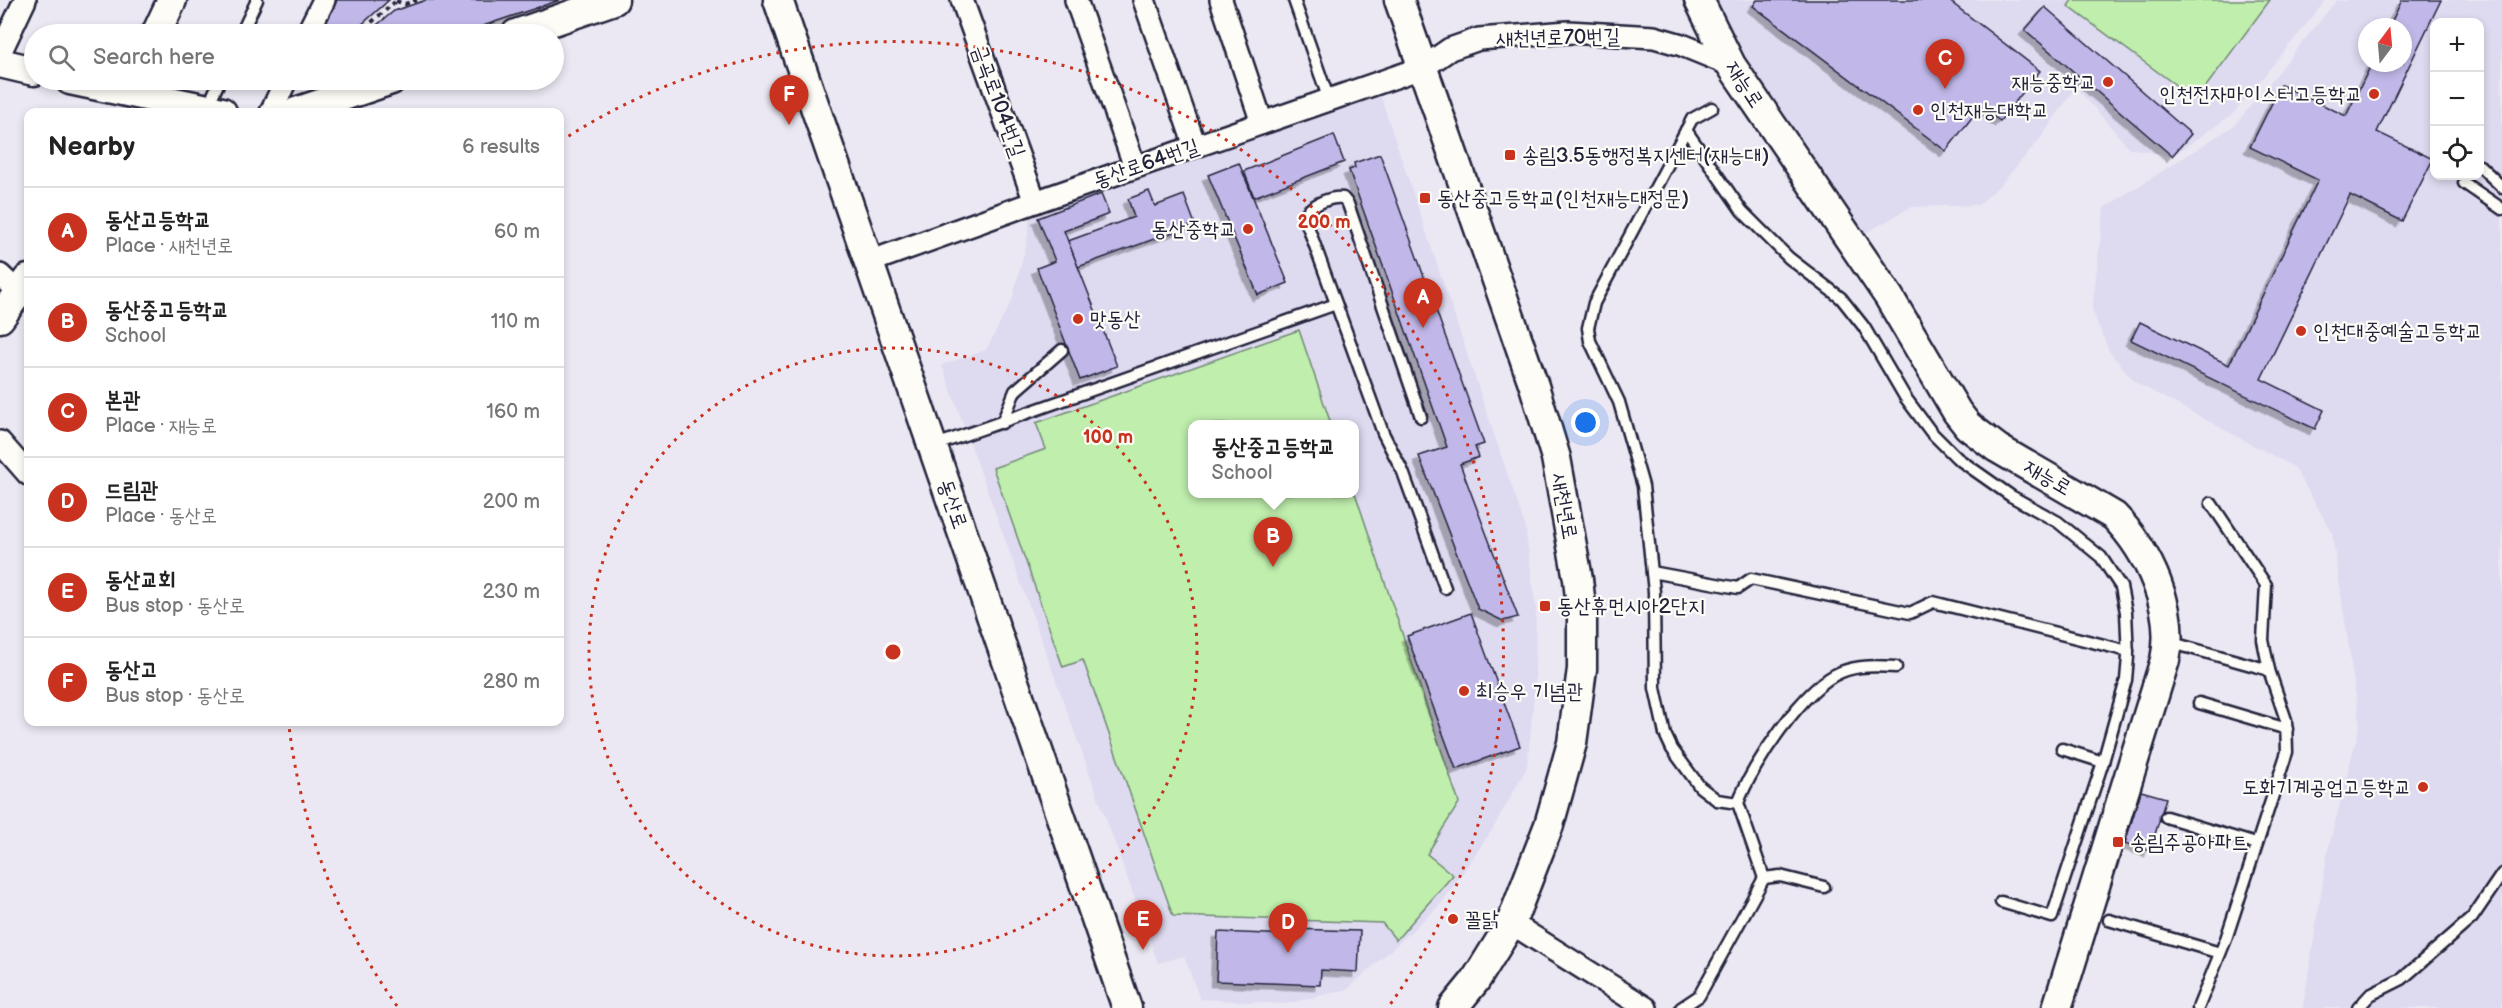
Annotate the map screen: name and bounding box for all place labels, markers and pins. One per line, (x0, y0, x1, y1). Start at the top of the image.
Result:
pin: C (1926, 40, 1964, 89)
place label: 재능중학교 (2012, 70, 2096, 95)
marker: 재능중학교 (2101, 75, 2115, 89)
pin: F (770, 76, 808, 125)
place label: 인천전자마이스터고등학교 (2159, 82, 2362, 107)
marker: 인천전자마이스터고등학교 (2367, 87, 2381, 101)
place label: 인천재능대학교 (1930, 98, 2048, 123)
marker: 인천재능대학교 (1911, 103, 1925, 117)
place label: 송림3.5동행정복지센터(재능대) (1522, 143, 1769, 168)
marker: 송림3.5동행정복지센터(재능대) (1503, 148, 1517, 162)
place label: 동산중고등학교(인천재능대정문) (1437, 186, 1689, 211)
marker: 동산중고등학교(인천재능대정문) (1418, 191, 1432, 205)
place label: 동산중학교 (1152, 217, 1236, 242)
marker: 동산중학교 (1241, 222, 1255, 236)
pin: A (1404, 278, 1442, 328)
place label: 맛동산 (1090, 307, 1141, 332)
marker: 맛동산 (1071, 312, 1085, 326)
place label: 인천대중예술고등학교 (2313, 319, 2482, 344)
marker: 인천대중예술고등학교 (2294, 324, 2308, 338)
pin: B (1254, 518, 1292, 567)
place label: 동산휴먼시아2단지 (1557, 594, 1705, 619)
marker: 동산휴먼시아2단지 (1538, 599, 1552, 613)
centre of rings (883, 642, 903, 662)
place label: 최승우 기념관 (1476, 679, 1583, 704)
marker: 최승우 기념관 (1457, 684, 1471, 698)
place label: 도화기계공업고등학교 (2242, 775, 2411, 800)
marker: 도화기계공업고등학교 (2416, 780, 2430, 794)
place label: 송림주공아파트 (2130, 830, 2248, 855)
marker: 송림주공아파트 (2111, 835, 2125, 849)
pin: E (1124, 900, 1162, 950)
pin: D (1268, 904, 1308, 953)
place label: 꼴닭 (1465, 907, 1499, 932)
marker: 꼴닭 (1446, 912, 1460, 926)

